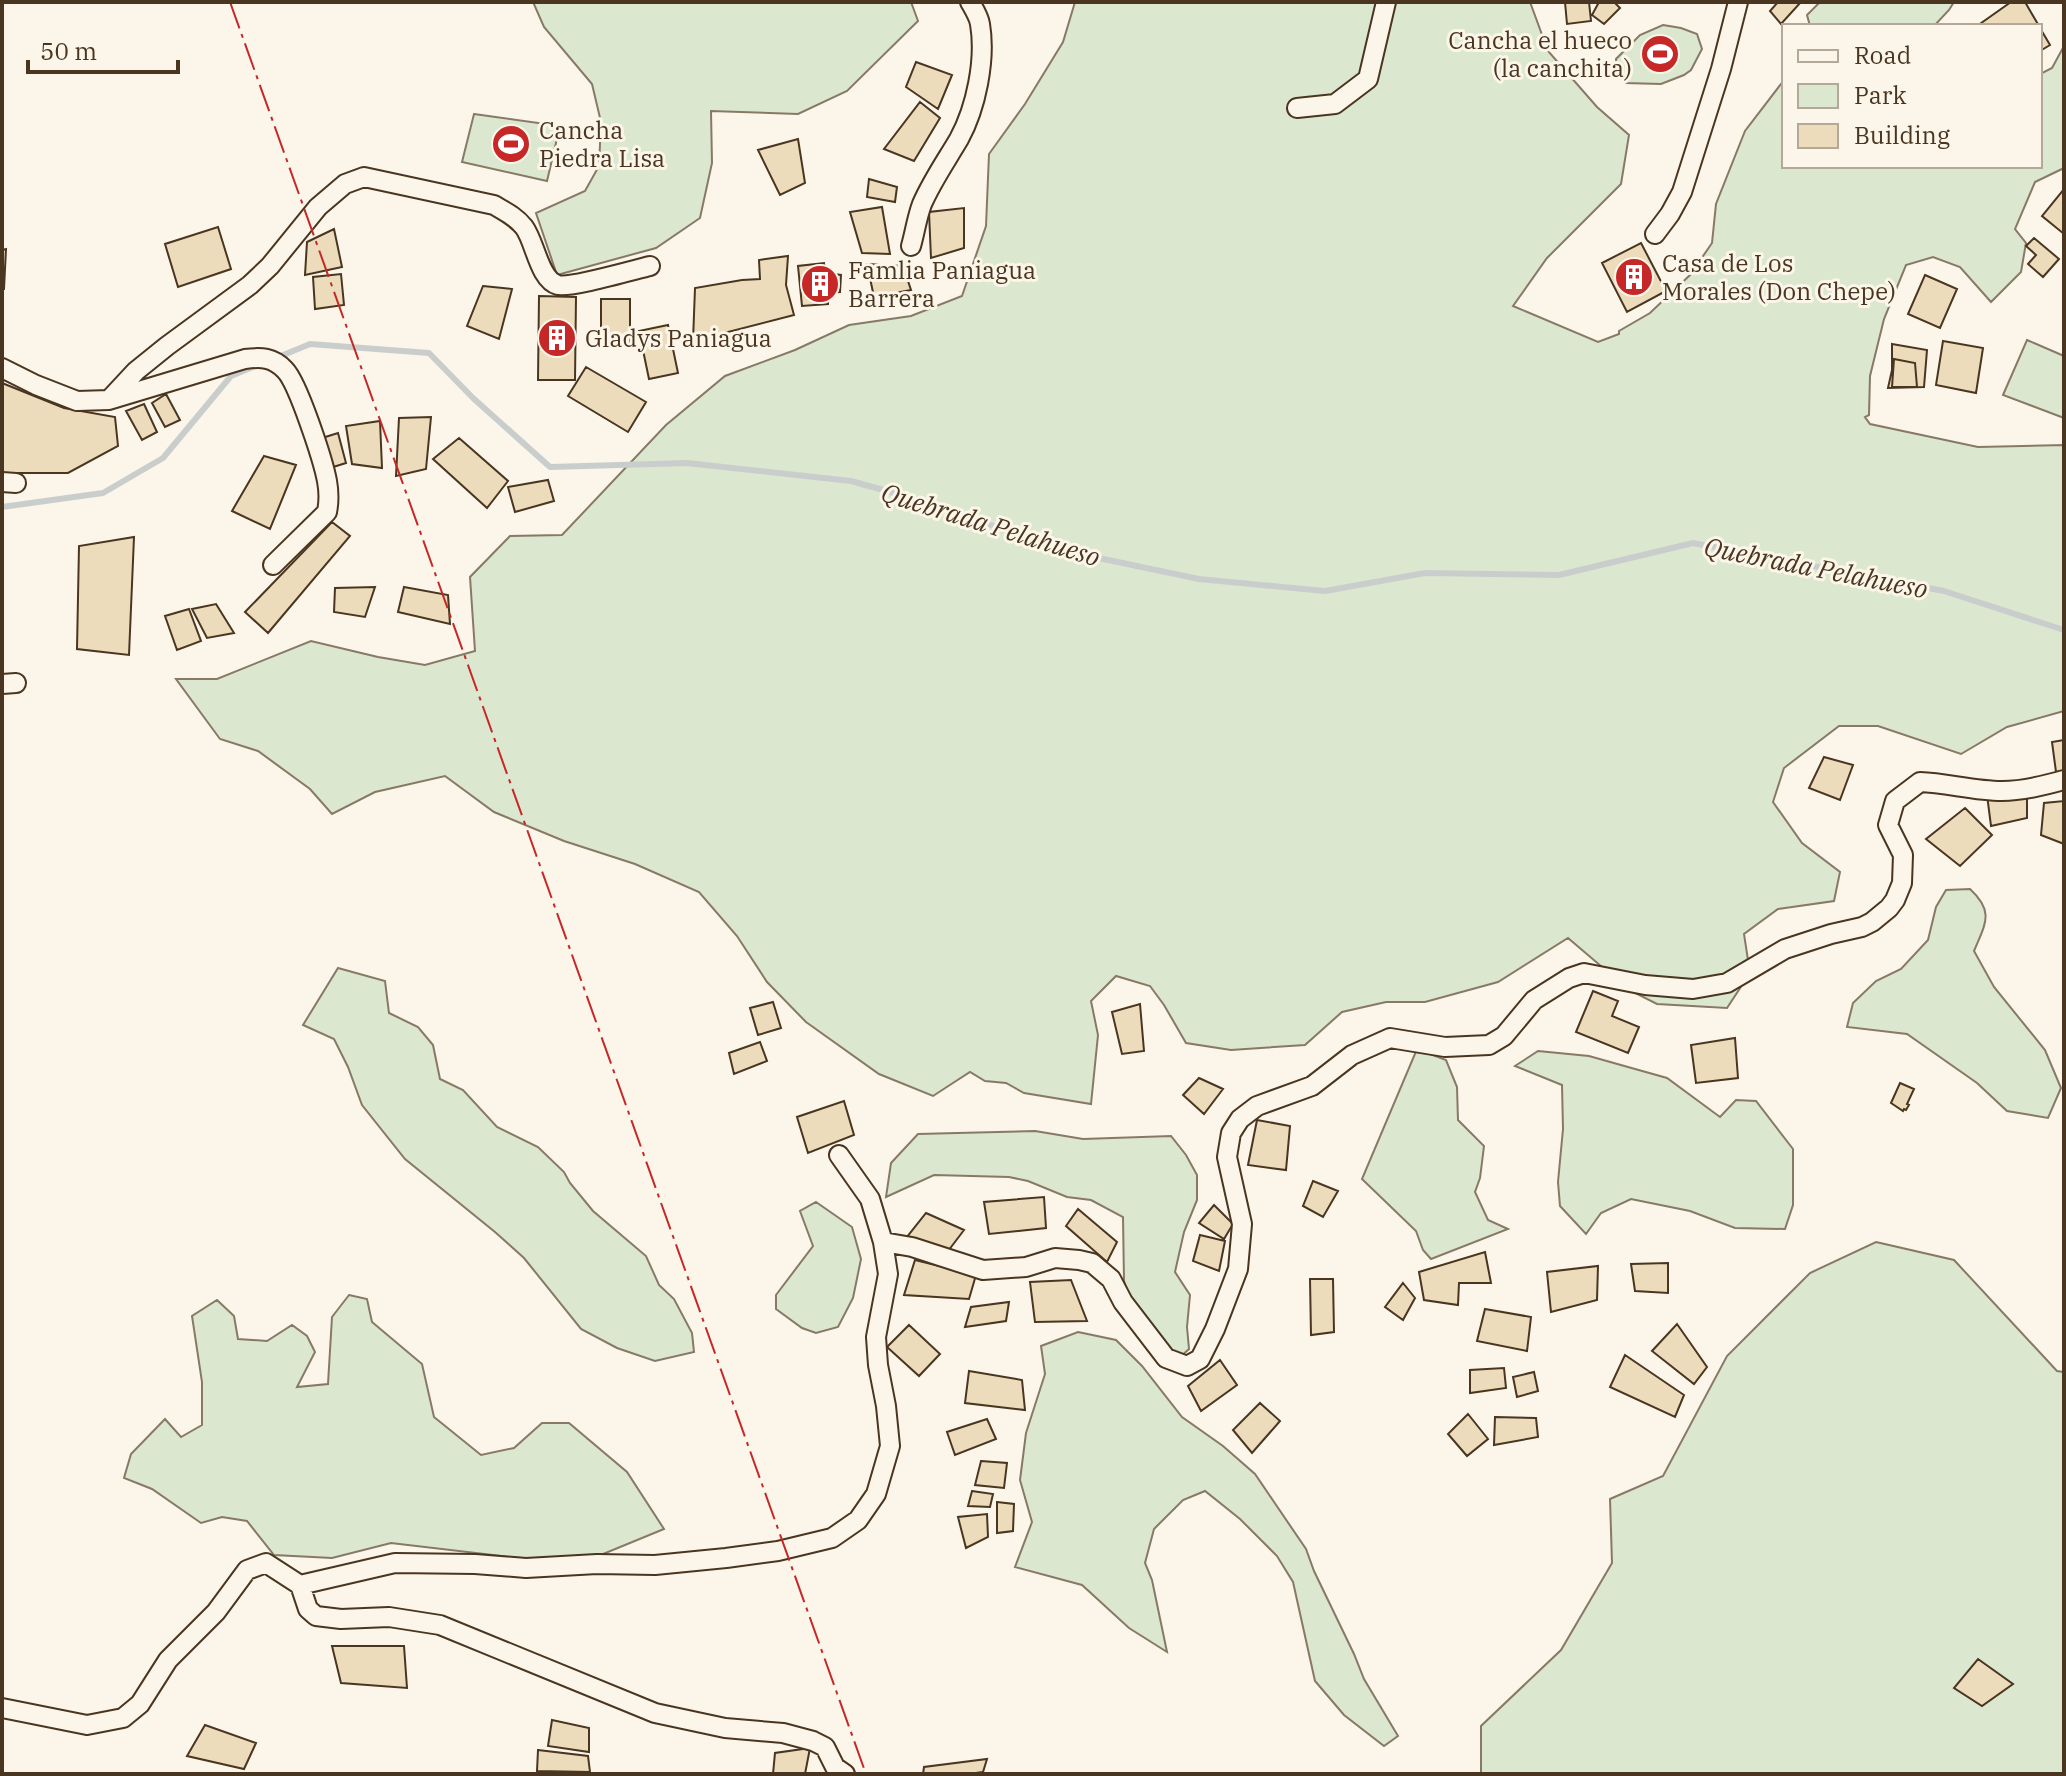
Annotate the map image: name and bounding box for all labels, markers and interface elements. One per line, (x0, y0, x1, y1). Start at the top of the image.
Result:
scale bar (28, 24, 178, 74)
place label: Cancha el hueco (la canchita) (1448, 24, 1632, 84)
legend (1782, 24, 2042, 168)
sports icon: Cancha el hueco (la canchita) (1639, 33, 1681, 75)
text: 50 m (40, 35, 97, 67)
text: Road (1854, 39, 1911, 71)
text: Park (1854, 79, 1906, 111)
place label: Cancha Piedra Lisa (539, 114, 665, 174)
text: Building (1854, 119, 1950, 151)
sports icon: Cancha Piedra Lisa (490, 123, 532, 165)
place label: Casa de Los Morales (Don Chepe) (1662, 247, 1896, 307)
place label: Famlia Paniagua Barrera (848, 254, 1036, 314)
building icon: Casa de Los Morales (Don Chepe) (1613, 256, 1655, 298)
building icon: Famlia Paniagua Barrera (799, 263, 841, 305)
building icon: Gladys Paniagua (536, 317, 578, 359)
place label: Gladys Paniagua (585, 322, 772, 354)
water label: Quebrada Pelahueso (877, 475, 1105, 573)
water label: Quebrada Pelahueso (1701, 529, 1931, 605)

